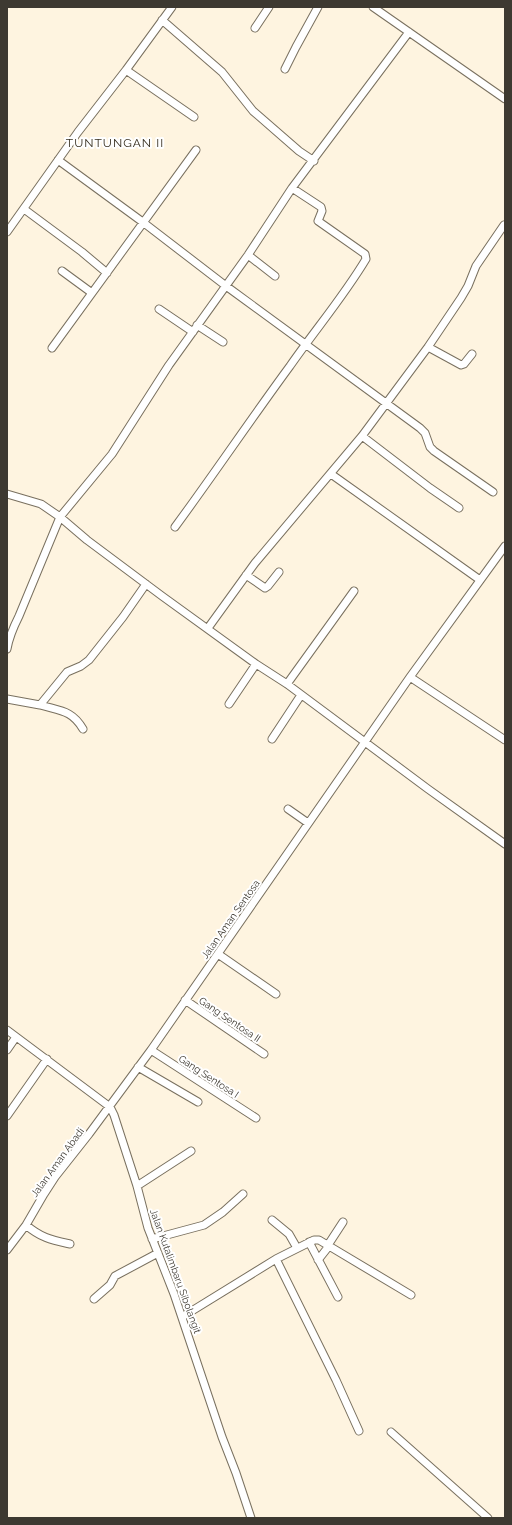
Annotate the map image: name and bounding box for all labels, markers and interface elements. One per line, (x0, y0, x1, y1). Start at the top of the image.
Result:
district label: TUNTUNGAN II (66, 136, 164, 150)
street label: Jalan Aman Sentosa (199, 878, 262, 961)
street label: Gang Sentosa II (197, 995, 263, 1044)
street label: Gang Sentosa I (177, 1053, 241, 1100)
street label: Jalan Aman Abadi (29, 1126, 86, 1199)
street label: Jalan Kutalimbaru Sibolangit (148, 1207, 203, 1335)

